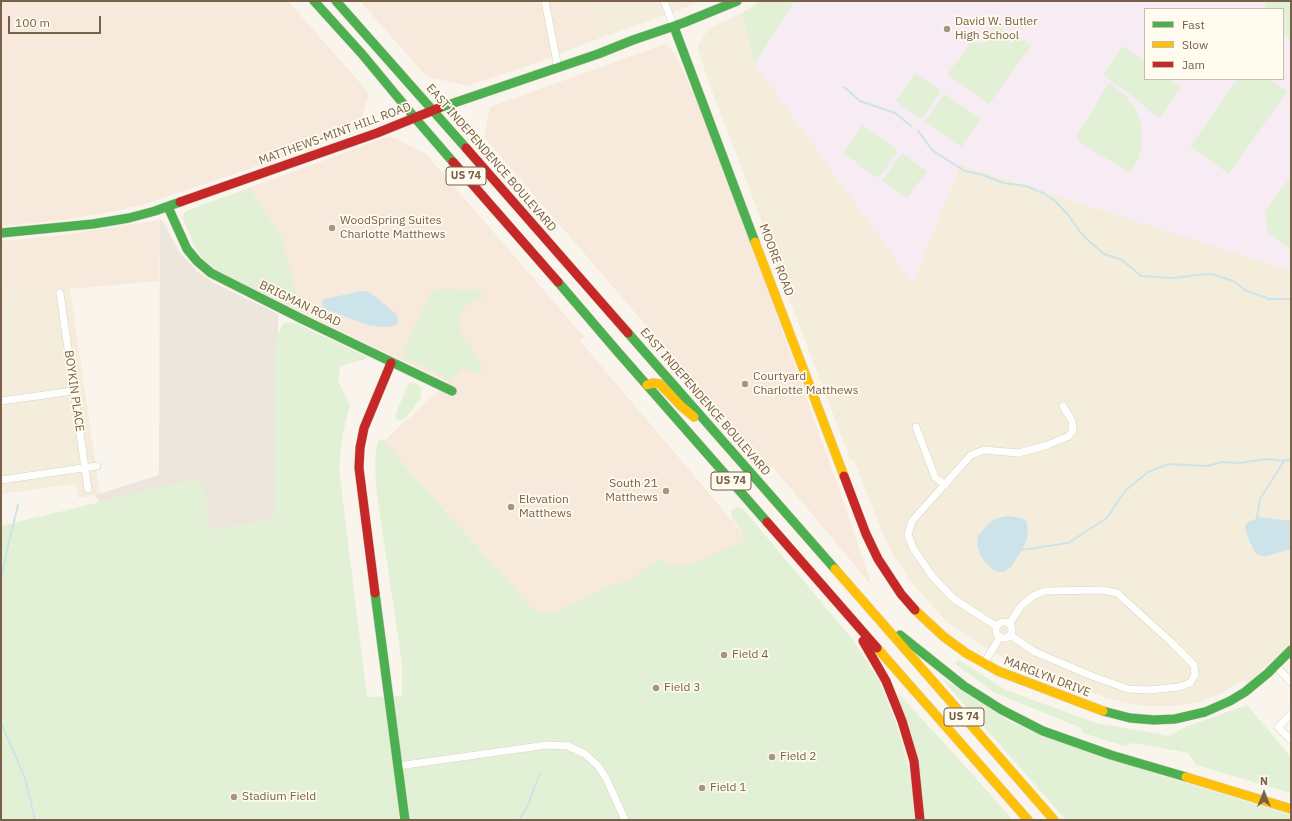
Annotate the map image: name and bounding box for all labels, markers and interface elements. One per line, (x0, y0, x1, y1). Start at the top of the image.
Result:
scale bar (10, 8, 103, 34)
legend (1144, 8, 1284, 80)
text: 100 m (15, 15, 50, 30)
place label: David W. Butler High School (955, 15, 1038, 43)
text: Fast (1182, 17, 1205, 32)
marker: David W. Butler High School (942, 24, 952, 34)
text: Slow (1182, 37, 1208, 52)
text: Jam (1182, 57, 1205, 72)
street label: EAST INDEPENDENCE BOULEVARD (423, 81, 559, 235)
street label: MATTHEWS-MINT HILL ROAD (257, 100, 413, 168)
road number: US 74 (446, 167, 486, 185)
place label: WoodSpring Suites Charlotte Matthews (340, 214, 446, 242)
street label: MOORE ROAD (756, 222, 796, 298)
marker: WoodSpring Suites Charlotte Matthews (327, 223, 337, 233)
street label: BRIGMAN ROAD (257, 278, 343, 330)
street label: EAST INDEPENDENCE BOULEVARD (637, 325, 773, 479)
street label: BOYKIN PLACE (61, 349, 87, 433)
place label: Courtyard Charlotte Matthews (753, 370, 859, 398)
marker: Courtyard Charlotte Matthews (740, 379, 750, 389)
road number: US 74 (711, 472, 751, 490)
place label: South 21 Matthews (605, 477, 658, 505)
marker: South 21 Matthews (661, 486, 671, 496)
place label: Elevation Matthews (519, 493, 572, 521)
marker: Elevation Matthews (506, 502, 516, 512)
place label: Field 4 (732, 648, 769, 662)
marker: Field 4 (719, 650, 729, 660)
street label: MARGLYN DRIVE (1002, 654, 1092, 700)
place label: Field 3 (664, 681, 701, 695)
marker: Field 3 (651, 683, 661, 693)
road number: US 74 (944, 708, 984, 726)
place label: Field 2 (780, 750, 817, 764)
marker: Field 2 (767, 752, 777, 762)
north arrow (1244, 773, 1284, 813)
text: N (1260, 774, 1268, 788)
place label: Field 1 (710, 781, 747, 795)
marker: Field 1 (697, 783, 707, 793)
place label: Stadium Field (242, 790, 316, 804)
marker: Stadium Field (229, 792, 239, 802)

